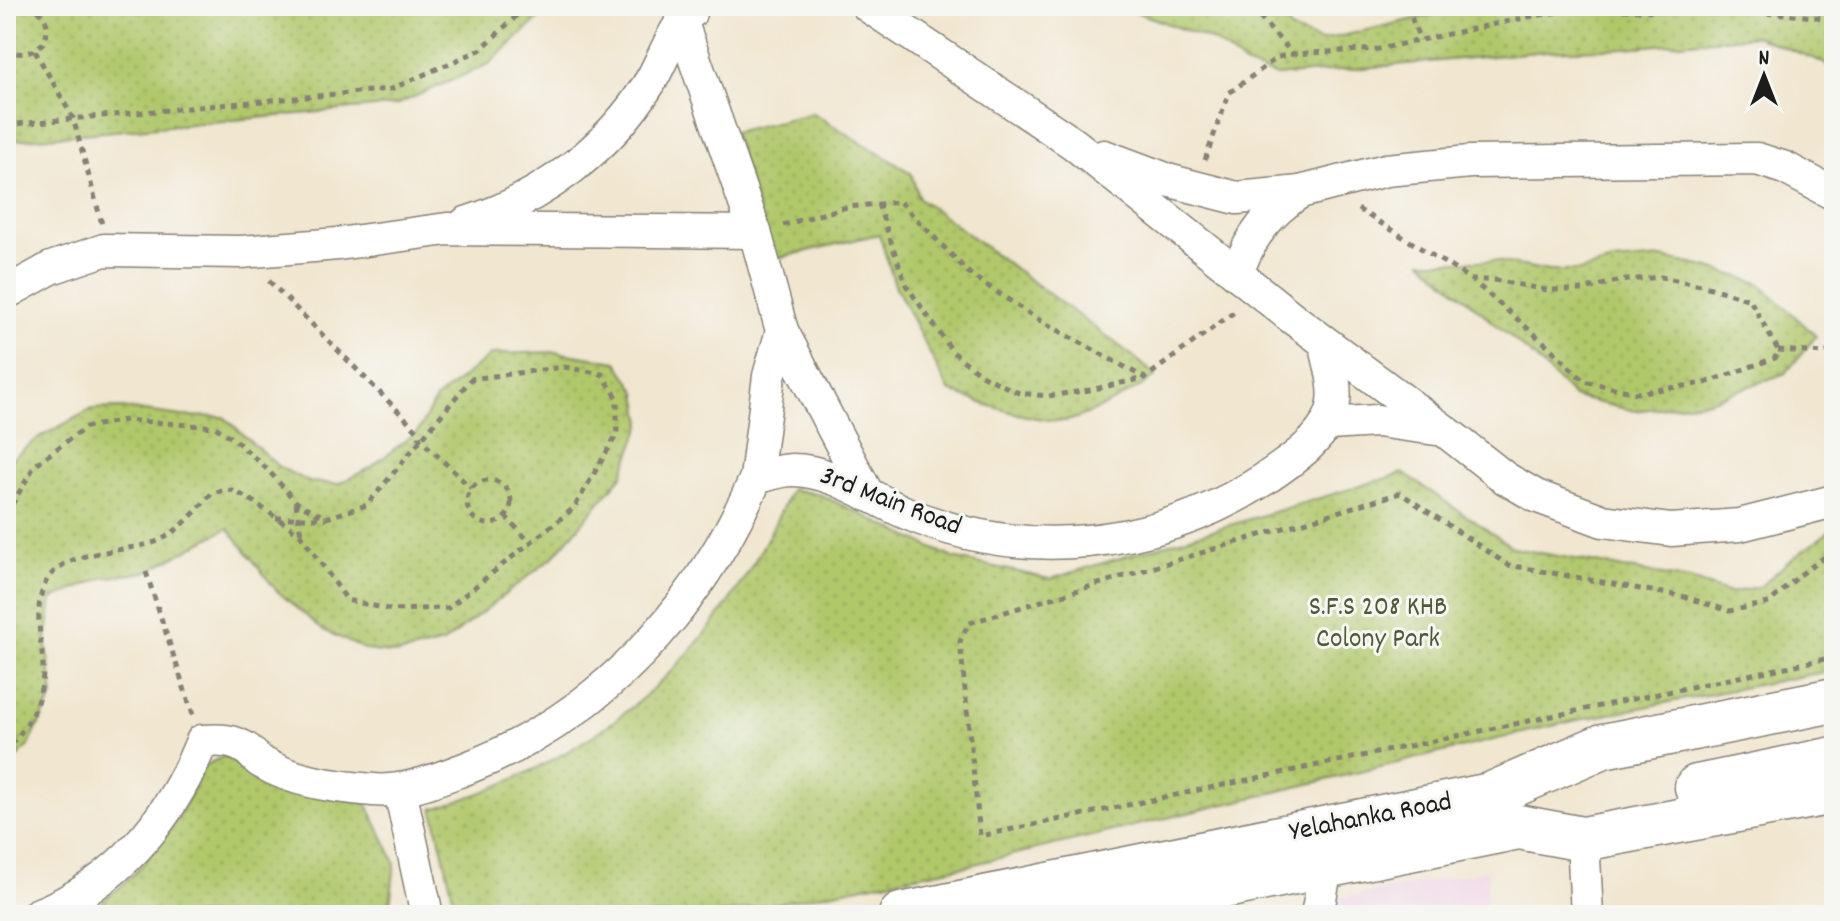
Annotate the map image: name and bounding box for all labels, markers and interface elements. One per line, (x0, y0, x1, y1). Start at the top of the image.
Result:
north arrow (1724, 36, 1804, 116)
text: N (1759, 44, 1770, 75)
street label: 3rd Main Road (813, 458, 967, 548)
park label: S.F.S 208 KHB Colony Park (1309, 589, 1447, 661)
street label: Yelahanka Road (1286, 784, 1456, 854)

